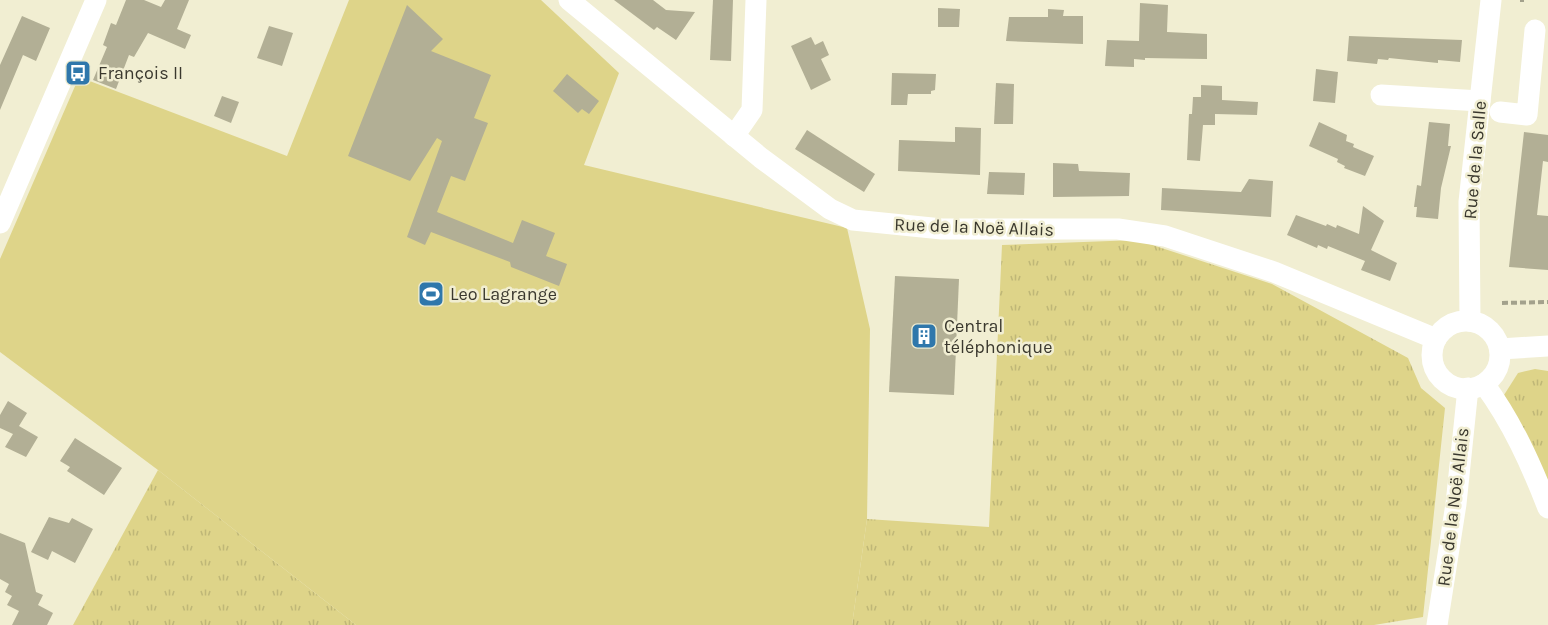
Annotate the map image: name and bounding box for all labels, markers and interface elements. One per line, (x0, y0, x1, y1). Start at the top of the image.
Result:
bus stop icon: François II (63, 58, 93, 88)
place label: François II (98, 62, 183, 84)
street label: Rue de la Salle (1459, 100, 1491, 220)
street label: Rue de la Noë Allais (894, 213, 1054, 241)
sports icon: Leo Lagrange (416, 279, 446, 309)
place label: Leo Lagrange (450, 283, 557, 305)
place label: Central téléphonique (944, 315, 1052, 358)
building icon: Central téléphonique (909, 321, 939, 351)
street label: Rue de la Noë Allais (1432, 426, 1474, 588)

